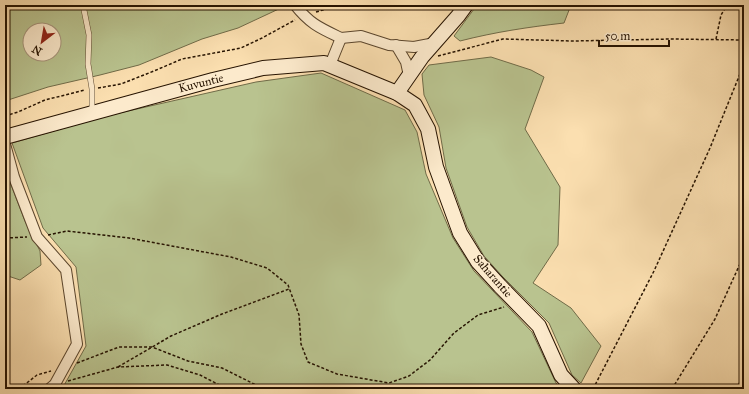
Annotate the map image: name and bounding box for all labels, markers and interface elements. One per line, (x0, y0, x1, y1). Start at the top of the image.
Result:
north arrow (22, 22, 62, 62)
scale bar (599, 22, 669, 48)
text: 50 m (605, 29, 630, 43)
text: N (29, 42, 44, 58)
street label: Kuvuntie (177, 71, 225, 95)
street label: Saharantie (471, 252, 515, 300)

